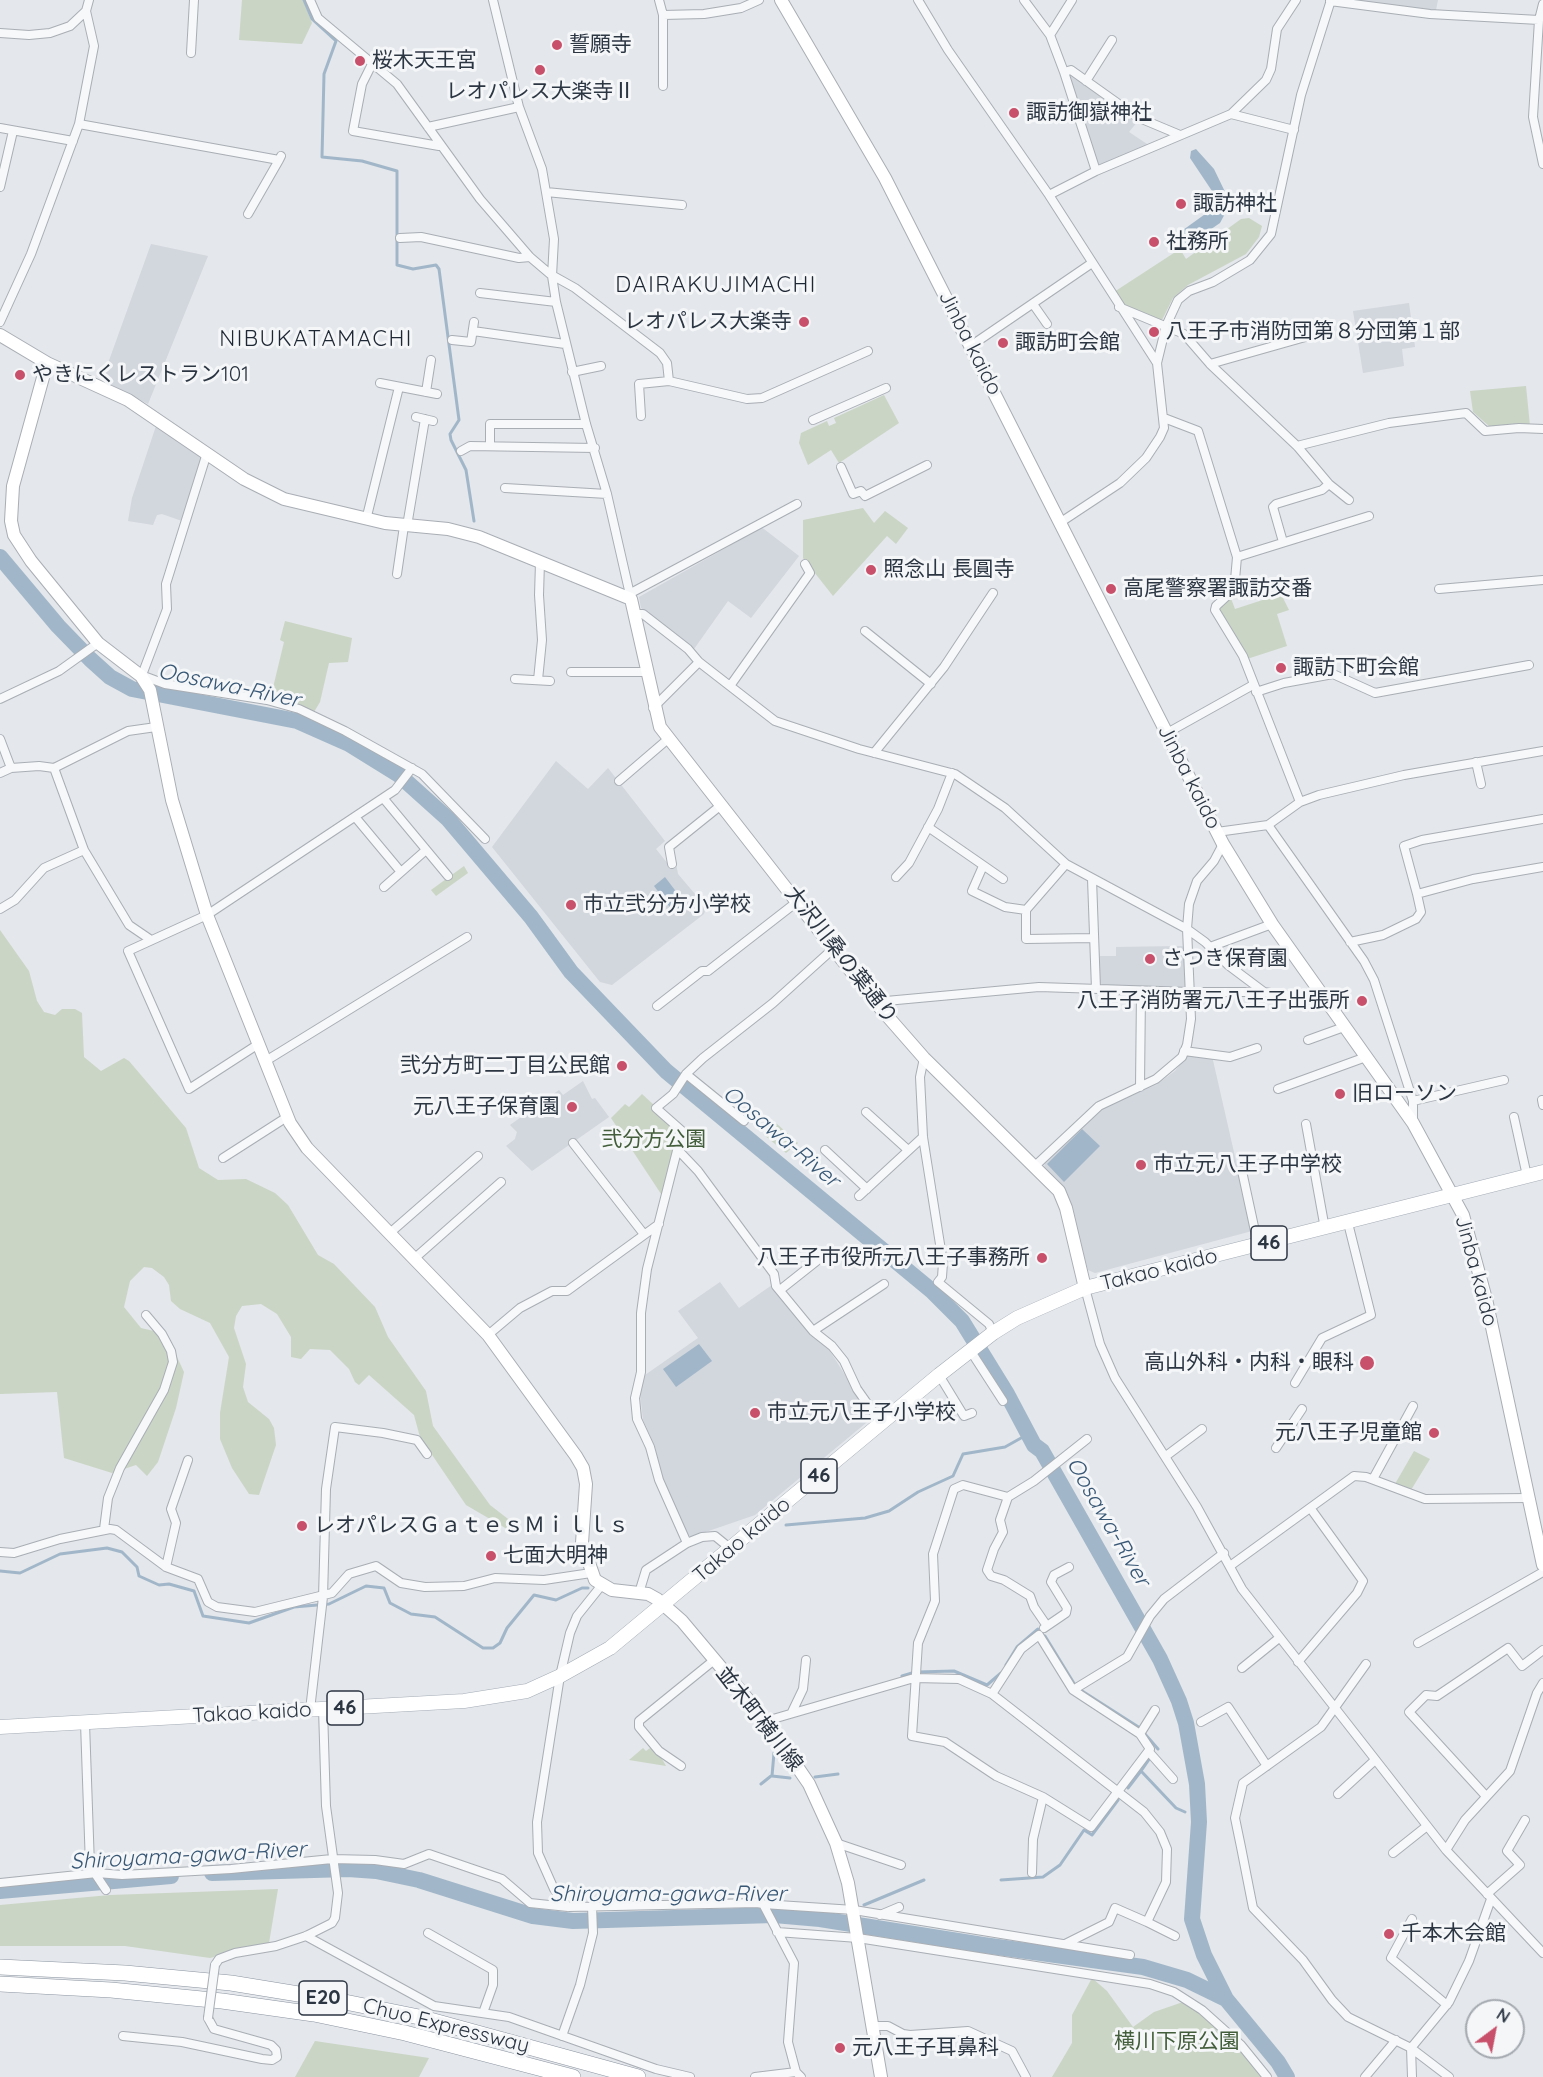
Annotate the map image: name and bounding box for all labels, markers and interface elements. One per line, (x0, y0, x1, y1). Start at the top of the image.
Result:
place label: 誓願寺 (569, 32, 632, 58)
marker: 誓願寺 (550, 38, 564, 52)
place label: 桜木天王宮 (372, 48, 477, 74)
marker: 桜木天王宮 (353, 54, 367, 68)
marker: レオパレス大楽寺Ⅱ (533, 63, 547, 77)
place label: レオパレス大楽寺Ⅱ (446, 79, 634, 105)
place label: 諏訪御嶽神社 (1026, 100, 1152, 126)
marker: 諏訪御嶽神社 (1007, 106, 1021, 120)
place label: 諏訪神社 (1193, 191, 1277, 217)
marker: 諏訪神社 (1174, 197, 1188, 211)
place label: 社務所 (1166, 229, 1229, 255)
marker: 社務所 (1147, 235, 1161, 249)
district label: DAIRAKUJIMACHI (615, 272, 817, 298)
street label: Jinba kaido (933, 287, 1007, 399)
place label: レオパレス大楽寺 (624, 309, 792, 335)
marker: レオパレス大楽寺 (797, 315, 811, 329)
place label: 八王子市消防団第８分団第１部 (1166, 319, 1460, 345)
marker: 八王子市消防団第８分団第１部 (1147, 325, 1161, 339)
district label: NIBUKATAMACHI (219, 326, 413, 352)
place label: 諏訪町会館 (1015, 330, 1120, 356)
marker: 諏訪町会館 (996, 336, 1010, 350)
place label: やきにくレストラン101 (32, 362, 249, 388)
marker: やきにくレストラン101 (13, 368, 27, 382)
place label: 照念山 長圓寺 (883, 557, 1015, 583)
marker: 照念山 長圓寺 (864, 563, 878, 577)
place label: 高尾警察署諏訪交番 (1123, 576, 1312, 602)
marker: 高尾警察署諏訪交番 (1104, 582, 1118, 596)
place label: 諏訪下町会館 (1293, 655, 1419, 681)
water label: Oosawa-River (156, 658, 302, 714)
marker: 諏訪下町会館 (1274, 661, 1288, 675)
street label: Jinba kaido (1152, 721, 1226, 833)
street label: 大沢川桑の葉通り (779, 881, 903, 1029)
place label: 市立弐分方小学校 (583, 892, 751, 918)
marker: 市立弐分方小学校 (564, 898, 578, 912)
place label: さつき保育園 (1162, 946, 1288, 972)
marker: さつき保育園 (1143, 952, 1157, 966)
place label: 八王子消防署元八王子出張所 (1077, 988, 1350, 1014)
marker: 八王子消防署元八王子出張所 (1355, 994, 1369, 1008)
place label: 弐分方町二丁目公民館 (400, 1053, 610, 1079)
marker: 弐分方町二丁目公民館 (615, 1059, 629, 1073)
water label: Oosawa-River (717, 1080, 845, 1194)
place label: 旧ローソン (1352, 1081, 1457, 1107)
marker: 旧ローソン (1333, 1087, 1347, 1101)
place label: 元八王子保育園 (413, 1094, 560, 1120)
marker: 元八王子保育園 (565, 1100, 579, 1114)
park label: 弐分方公園 (602, 1127, 706, 1153)
place label: 市立元八王子中学校 (1153, 1152, 1342, 1178)
marker: 市立元八王子中学校 (1134, 1158, 1148, 1172)
street label: Jinba kaido (1449, 1213, 1503, 1329)
road number: 46 (1251, 1226, 1287, 1260)
street label: Takao kaido (1098, 1243, 1220, 1297)
place label: 八王子市役所元八王子事務所 (757, 1245, 1030, 1271)
marker: 八王子市役所元八王子事務所 (1035, 1251, 1049, 1265)
place label: 高山外科・内科・眼科 (1144, 1350, 1354, 1376)
marker: 高山外科・内科・眼科 (1358, 1354, 1376, 1372)
place label: 市立元八王子小学校 (767, 1400, 956, 1426)
marker: 市立元八王子小学校 (748, 1406, 762, 1420)
place label: 元八王子児童館 (1275, 1420, 1422, 1446)
marker: 元八王子児童館 (1427, 1426, 1441, 1440)
water label: Oosawa-River (1060, 1453, 1156, 1591)
road number: 46 (801, 1459, 837, 1493)
street label: Takao kaido (688, 1492, 796, 1588)
place label: レオパレスＧａｔｅｓＭｉｌｌｓ (314, 1513, 629, 1539)
marker: レオパレスＧａｔｅｓＭｉｌｌｓ (295, 1519, 309, 1533)
place label: 七面大明神 (503, 1543, 608, 1569)
marker: 七面大明神 (484, 1549, 498, 1563)
street label: 並木町横川線 (710, 1662, 808, 1776)
road number: 46 (327, 1691, 363, 1725)
street label: Takao kaido (192, 1697, 312, 1729)
water label: Shiroyama-gawa-River (70, 1837, 306, 1875)
water label: Shiroyama-gawa-River (550, 1881, 786, 1907)
place label: 千本木会館 (1401, 1921, 1506, 1947)
marker: 千本木会館 (1382, 1927, 1396, 1941)
road number: E20 (299, 1981, 347, 2015)
street label: Chuo Expressway (360, 1993, 532, 2059)
north arrow (1465, 1999, 1525, 2059)
text: N (1493, 2004, 1514, 2027)
park label: 横川下原公園 (1114, 2029, 1240, 2055)
place label: 元八王子耳鼻科 (852, 2035, 999, 2061)
marker: 元八王子耳鼻科 (833, 2041, 847, 2055)

